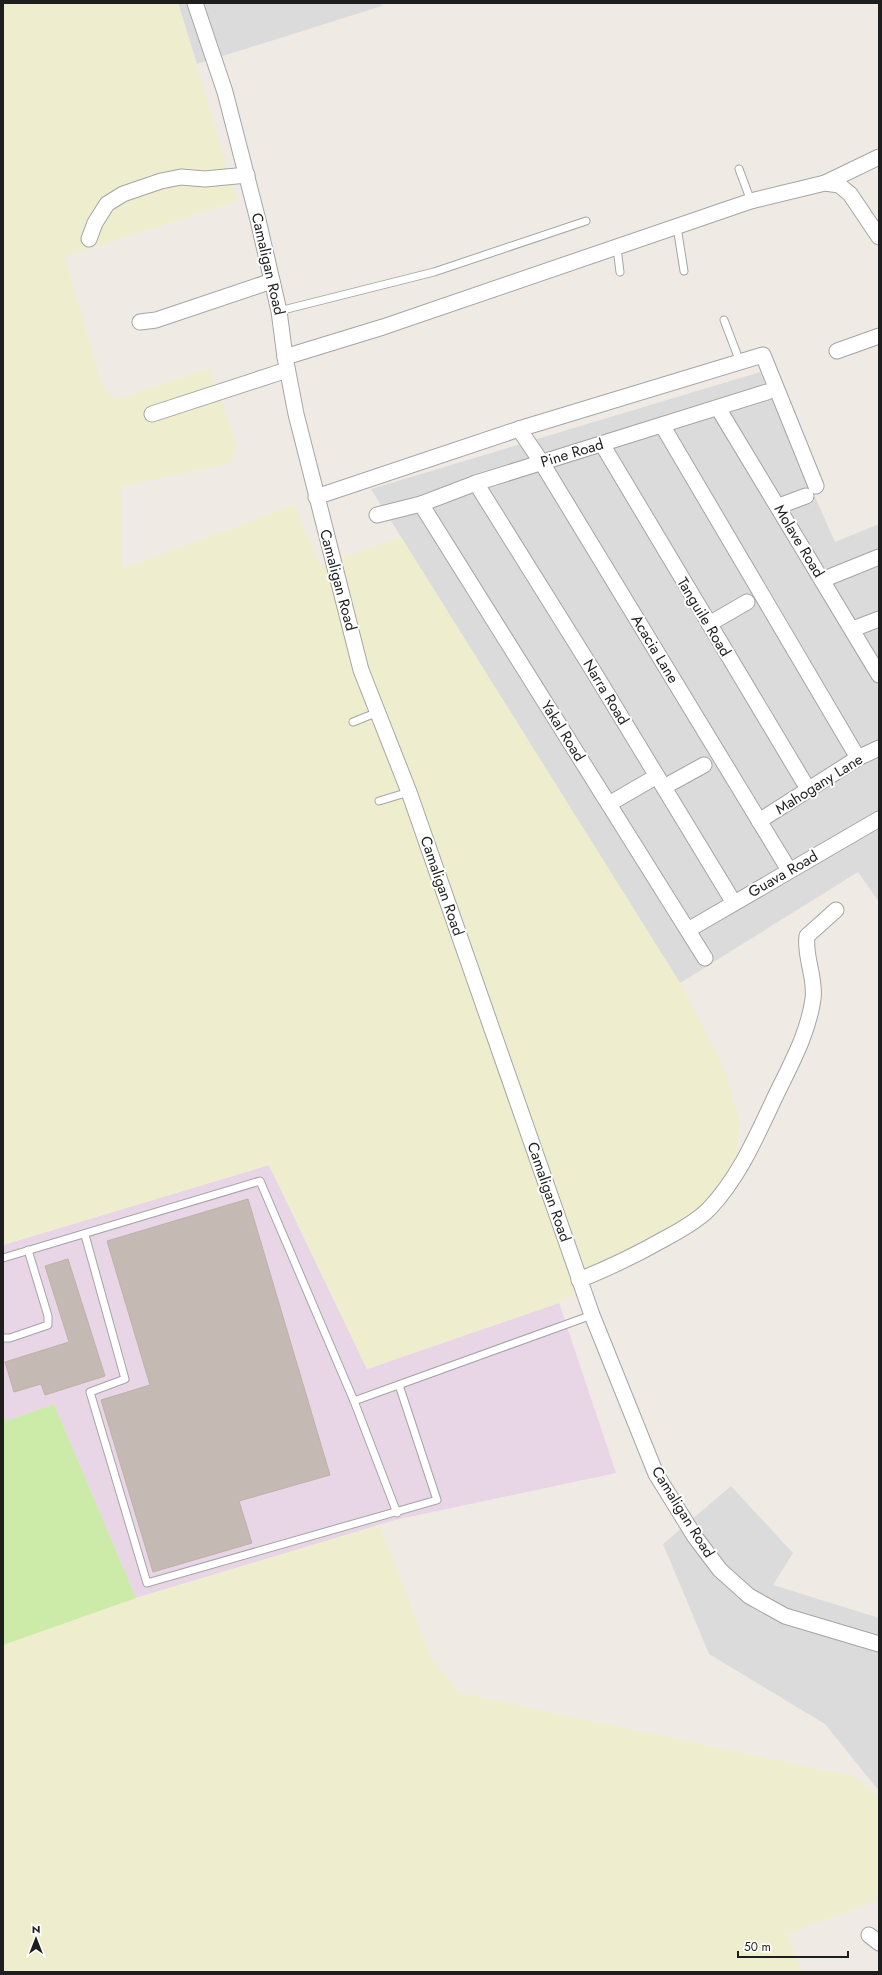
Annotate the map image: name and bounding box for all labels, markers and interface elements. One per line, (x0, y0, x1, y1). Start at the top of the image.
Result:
street label: Camaligan Road (246, 211, 290, 317)
street label: Pine Road (538, 433, 606, 473)
street label: Molave Road (768, 500, 830, 582)
street label: Camaligan Road (314, 527, 362, 633)
street label: Tanguile Road (672, 573, 736, 661)
street label: Acacia Lane (626, 610, 684, 688)
street label: Narra Road (578, 655, 634, 729)
street label: Yakal Road (536, 696, 590, 766)
street label: Mahogany Lane (771, 748, 867, 820)
street label: Camaligan Road (415, 833, 469, 939)
street label: Guava Road (744, 845, 822, 903)
street label: Camaligan Road (522, 1139, 576, 1245)
street label: Camaligan Road (646, 1462, 720, 1562)
north arrow (16, 1919, 56, 1959)
text: N (32, 1921, 40, 1937)
scale bar (738, 1933, 848, 1959)
text: 50 m (744, 1938, 771, 1956)

